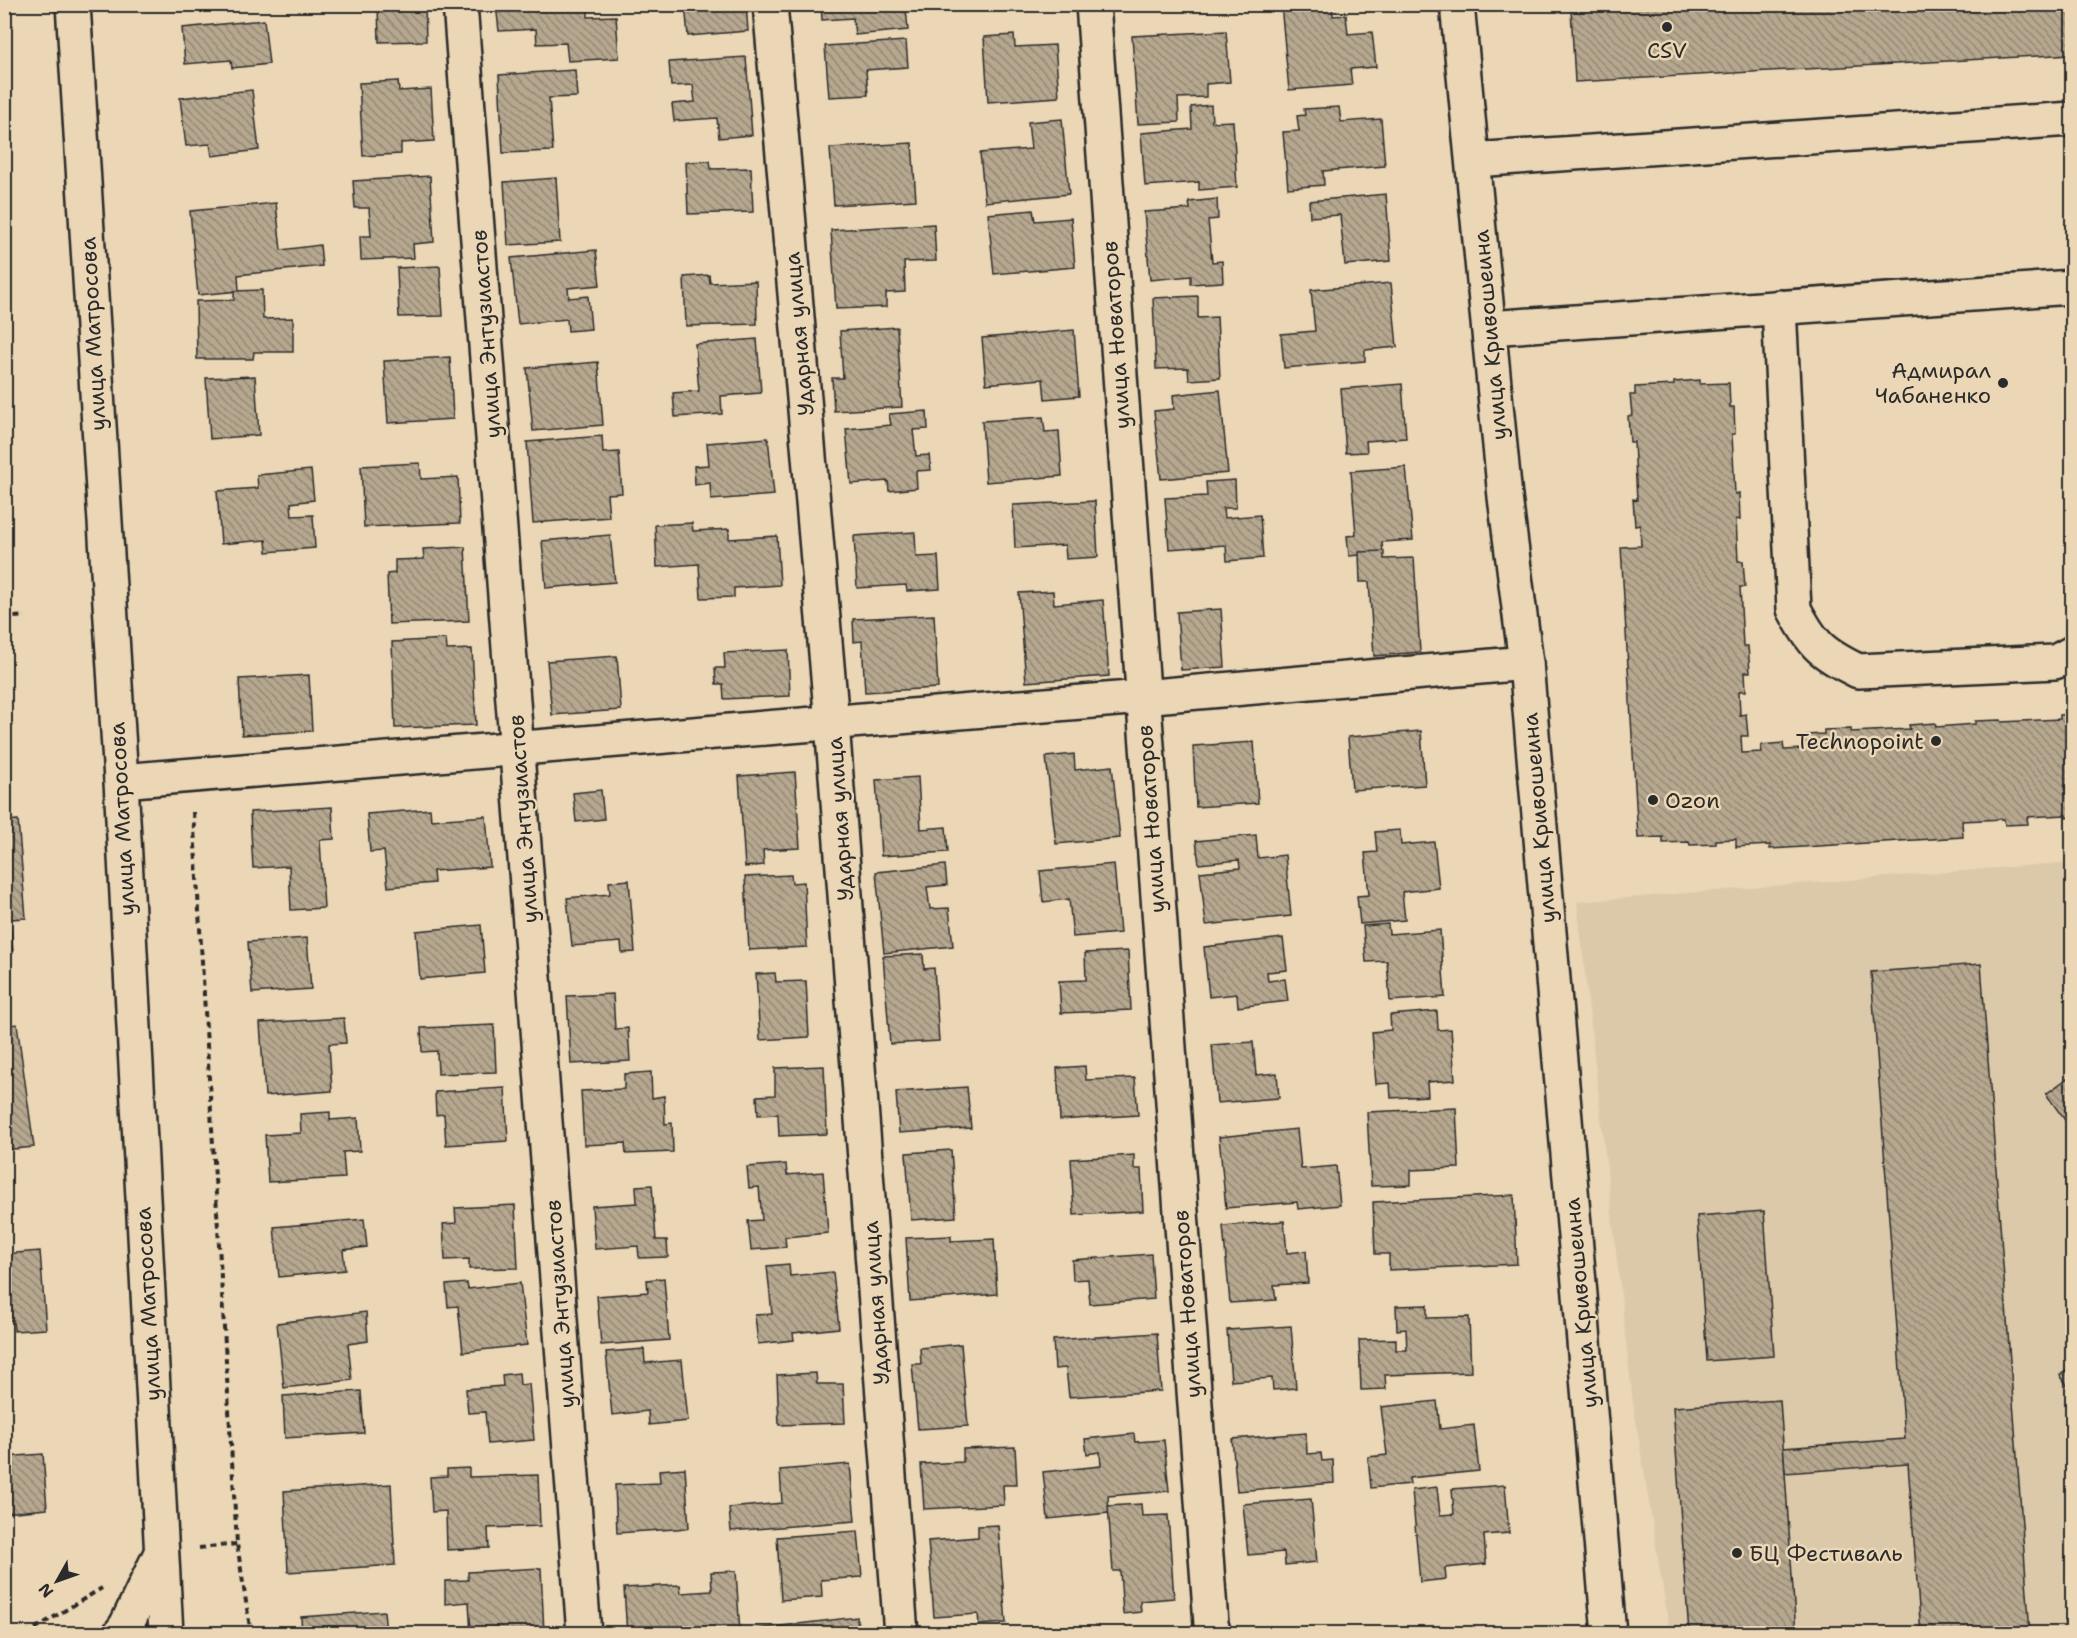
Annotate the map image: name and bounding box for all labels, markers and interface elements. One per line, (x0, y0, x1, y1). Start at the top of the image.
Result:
marker: CSV (1660, 20, 1674, 34)
place label: CSV (1647, 36, 1687, 65)
street label: улица Кривошеина (1466, 228, 1514, 442)
street label: улица Энтузиастов (464, 229, 508, 439)
street label: улица Матросова (73, 236, 113, 432)
street label: улица Новаторов (1095, 240, 1137, 430)
street label: Ударная улица (777, 250, 821, 417)
place label: Адмирал Чабаненко (1875, 356, 1991, 410)
marker: Адмирал Чабаненко (1996, 376, 2010, 390)
street label: улица Кривошеина (1515, 711, 1563, 925)
street label: улица Энтузиастов (501, 714, 545, 924)
street label: улица Матросова (102, 721, 142, 917)
street label: улица Новаторов (1130, 724, 1172, 914)
place label: Technopoint (1796, 727, 1924, 756)
marker: Technopoint (1929, 734, 1943, 748)
street label: Ударная улица (820, 736, 860, 902)
place label: Ozon (1665, 786, 1720, 815)
marker: Ozon (1646, 793, 1660, 807)
street label: улица Кривошеина (1557, 1196, 1605, 1410)
street label: улица Энтузиастов (538, 1199, 582, 1409)
street label: улица Матросова (128, 1206, 168, 1402)
street label: улица Новаторов (1166, 1209, 1208, 1399)
street label: Ударная улица (856, 1220, 896, 1386)
place label: БЦ Фестиваль (1749, 1539, 1903, 1568)
marker: БЦ Фестиваль (1730, 1546, 1744, 1560)
north arrow (27, 1551, 87, 1611)
text: N (34, 1579, 58, 1602)

